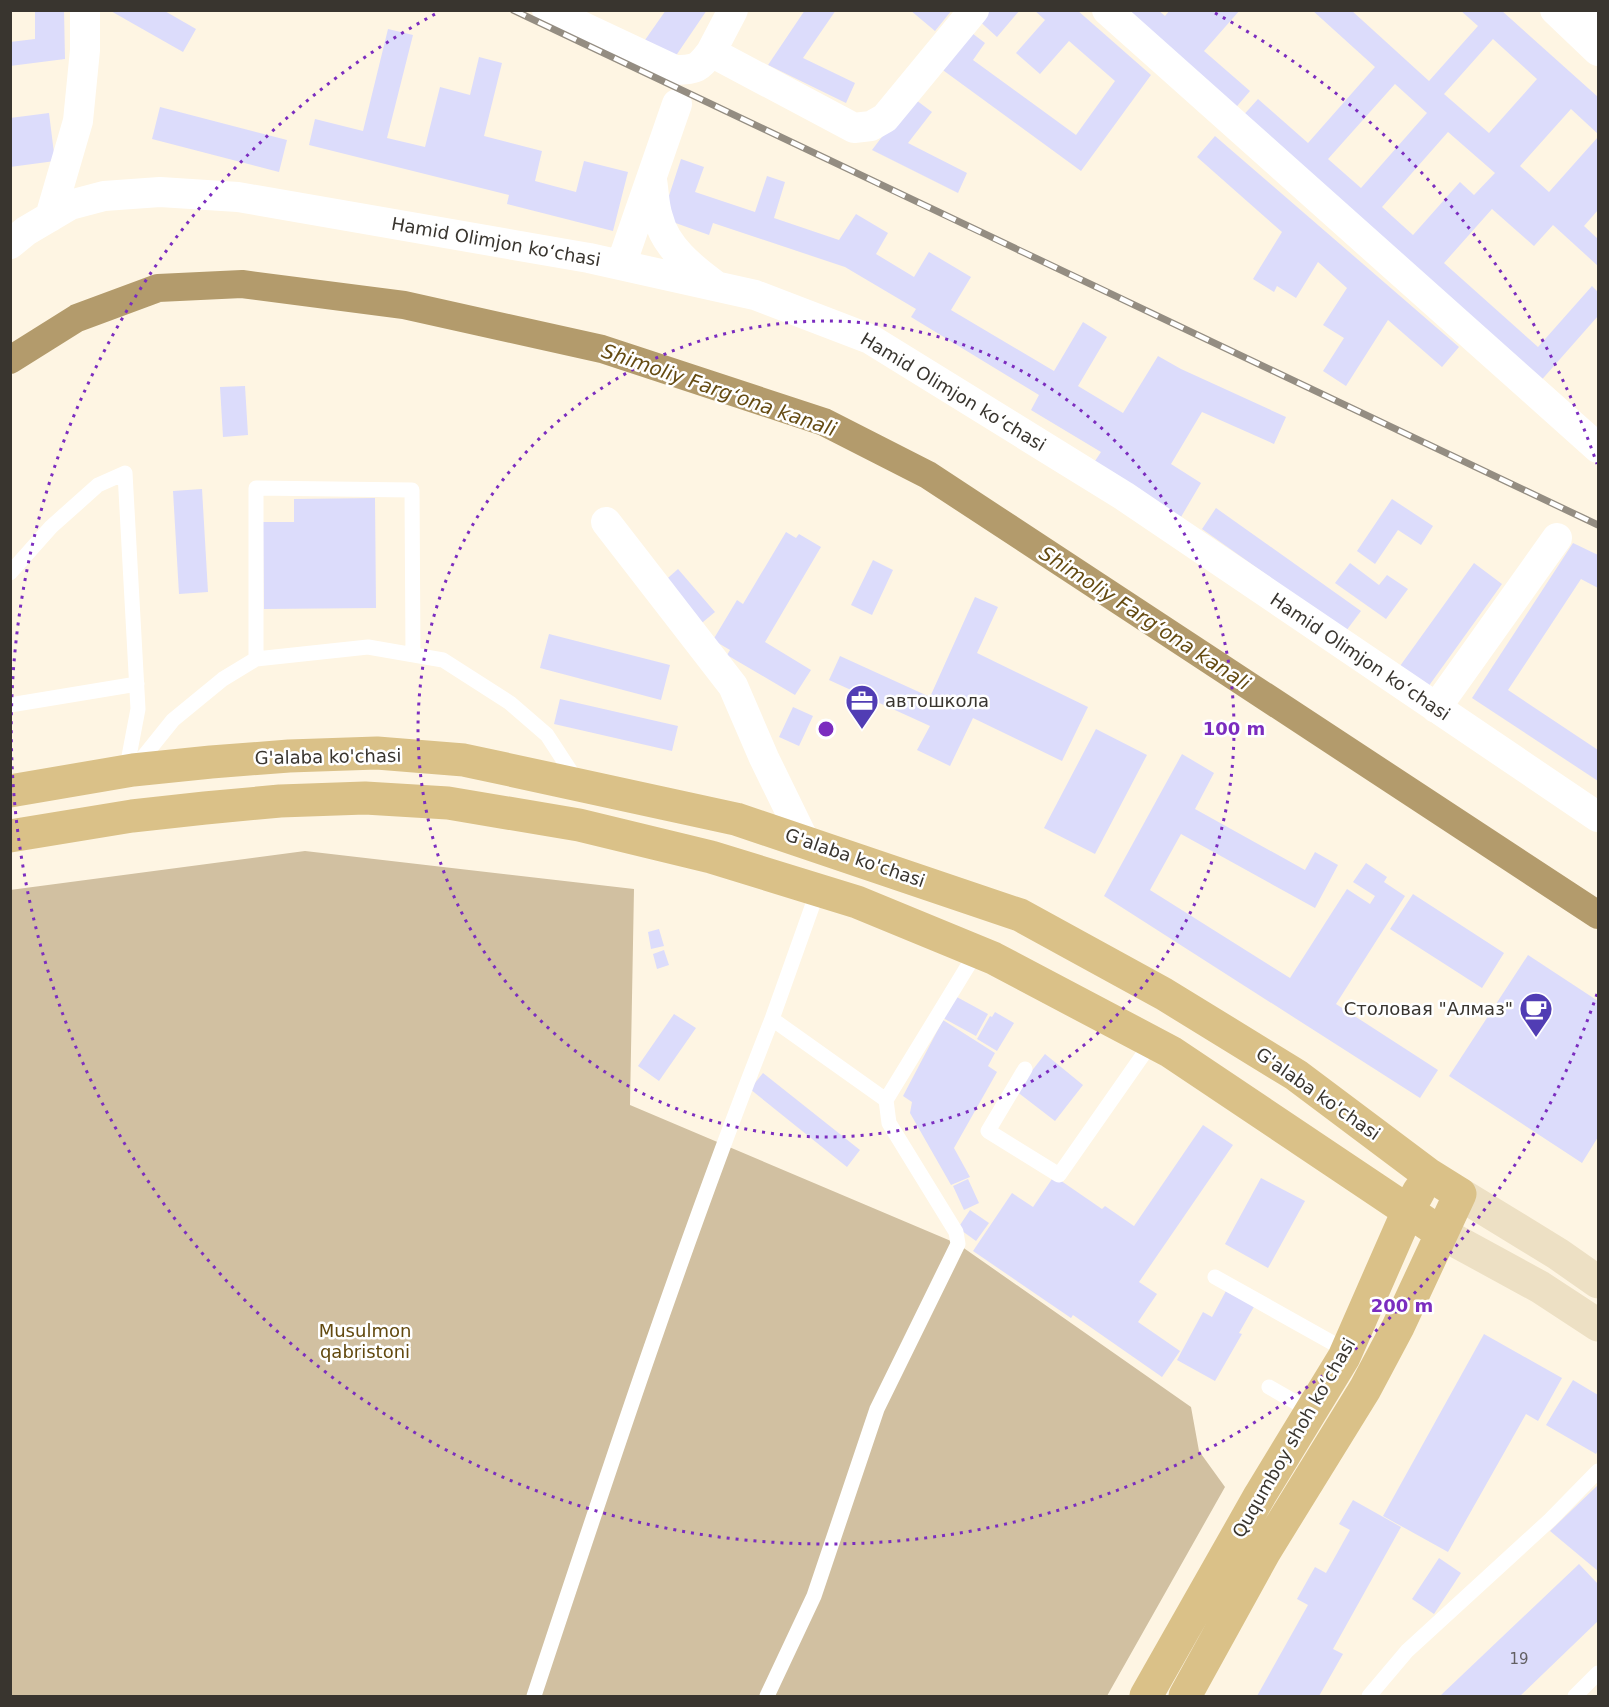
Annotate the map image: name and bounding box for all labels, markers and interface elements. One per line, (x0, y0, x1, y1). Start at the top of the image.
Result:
street label: Hamid Olimjon koʻchasi (390, 213, 602, 270)
street label: Hamid Olimjon koʻchasi (857, 328, 1050, 455)
water label: Shimoliy Fargʻona kanali (599, 339, 840, 442)
water label: Shimoliy Fargʻona kanali (1035, 541, 1255, 695)
street label: Hamid Olimjon koʻchasi (1266, 589, 1454, 725)
office icon: автошкола (844, 683, 880, 730)
place label: автошкола (885, 690, 989, 711)
text: 100 m (1203, 718, 1265, 739)
centre of rings (816, 719, 836, 739)
street label: G'alaba ko'chasi (255, 745, 401, 768)
street label: G'alaba ko'chasi (782, 824, 928, 891)
cafe icon: Столовая "Алмаз" (1518, 991, 1554, 1038)
place label: Столовая "Алмаз" (1344, 998, 1513, 1019)
street label: G'alaba ko'chasi (1252, 1043, 1384, 1144)
text: 200 m (1371, 1295, 1433, 1316)
park label: Musulmon qabristoni (319, 1320, 411, 1362)
street label: Ququmboy shoh koʻchasi (1228, 1334, 1359, 1541)
house number: 19 (1509, 1650, 1529, 1668)

